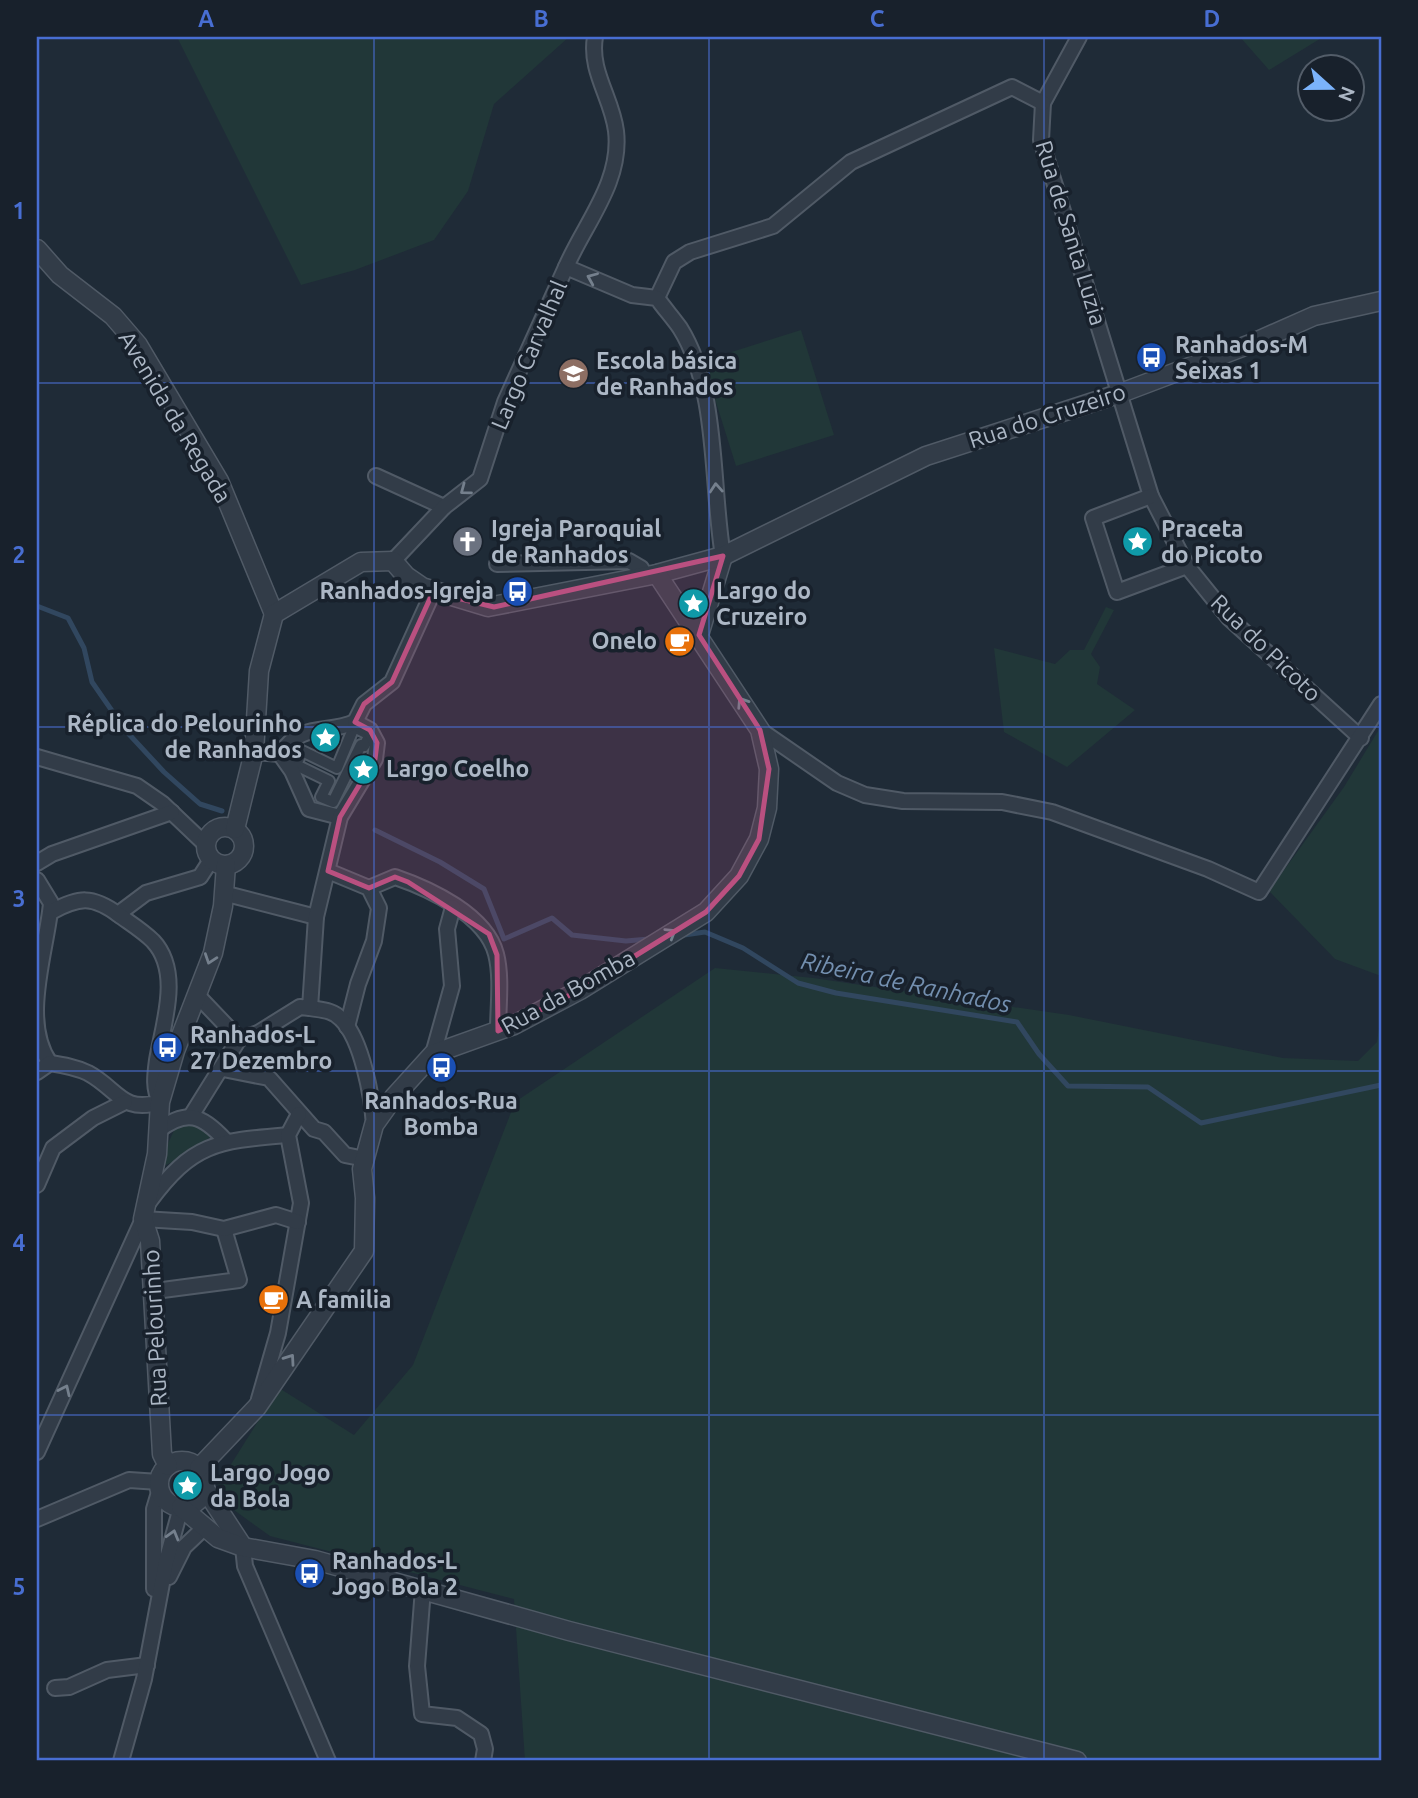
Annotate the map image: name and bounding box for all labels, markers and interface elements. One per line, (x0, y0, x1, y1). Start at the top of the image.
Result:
text: A (198, 6, 214, 31)
text: B (533, 6, 549, 31)
text: C (870, 6, 885, 31)
text: D (1204, 6, 1220, 31)
north arrow (1296, 52, 1366, 122)
text: N (1334, 84, 1360, 105)
street label: Rua de Santa Luzia (1031, 137, 1111, 328)
text: 1 (13, 198, 25, 223)
one-way arrow (587, 272, 599, 286)
street label: Largo Carvalhal (486, 277, 571, 433)
street label: Avenida da Regada (114, 326, 237, 507)
place label: Ranhados-M Seixas 1 (1175, 332, 1308, 383)
bus stop icon: Ranhados-M Seixas 1 (1135, 341, 1169, 375)
place label: Escola básica de Ranhados (596, 348, 737, 399)
school or university icon: Escola básica de Ranhados (556, 357, 590, 391)
street label: Rua do Cruzeiro (965, 378, 1128, 453)
one-way arrow (461, 482, 473, 495)
one-way arrow (708, 482, 723, 493)
place label: Igreja Paroquial de Ranhados (491, 516, 661, 567)
place label: Praceta do Picoto (1161, 516, 1263, 567)
church icon: Igreja Paroquial de Ranhados (451, 525, 485, 559)
place icon: Praceta do Picoto (1121, 525, 1155, 559)
text: 2 (13, 542, 25, 567)
bus stop icon: Ranhados-Igreja (500, 574, 534, 608)
place label: Ranhados-Igreja (320, 578, 494, 603)
place label: Largo do Cruzeiro (716, 578, 811, 629)
place icon: Largo do Cruzeiro (676, 587, 710, 621)
street label: Rua do Picoto (1206, 589, 1326, 706)
cafe icon: Onelo (663, 624, 697, 658)
place label: Onelo (591, 628, 657, 653)
one-way arrow (738, 697, 750, 710)
place label: Réplica do Pelourinho de Ranhados (67, 711, 302, 762)
place icon: Réplica do Pelourinho de Ranhados (308, 720, 342, 754)
place icon: Largo Coelho (346, 752, 380, 786)
place label: Largo Coelho (386, 756, 529, 781)
text: 3 (13, 886, 25, 911)
one-way arrow (664, 929, 677, 942)
street label: Rua da Bomba (497, 945, 639, 1038)
water label: Ribeira de Ranhados (799, 947, 1014, 1018)
one-way arrow (204, 953, 218, 965)
place label: Ranhados-L 27 Dezembro (190, 1022, 332, 1073)
bus stop icon: Ranhados-L 27 Dezembro (150, 1031, 184, 1065)
bus stop icon: Ranhados-Rua Bomba (424, 1050, 458, 1084)
place label: Ranhados-Rua Bomba (364, 1088, 518, 1139)
text: 4 (13, 1230, 26, 1255)
street label: Rua Pelourinho (138, 1249, 171, 1407)
cafe icon: A familia (256, 1283, 290, 1317)
place label: A familia (296, 1287, 392, 1312)
one-way arrow (281, 1354, 294, 1367)
one-way arrow (57, 1385, 71, 1397)
place label: Largo Jogo da Bola (210, 1460, 331, 1511)
place icon: Largo Jogo da Bola (170, 1469, 204, 1503)
one-way arrow (165, 1529, 180, 1541)
place label: Ranhados-L Jogo Bola 2 (332, 1548, 458, 1599)
bus stop icon: Ranhados-L Jogo Bola 2 (292, 1557, 326, 1591)
text: 5 (13, 1574, 25, 1599)

